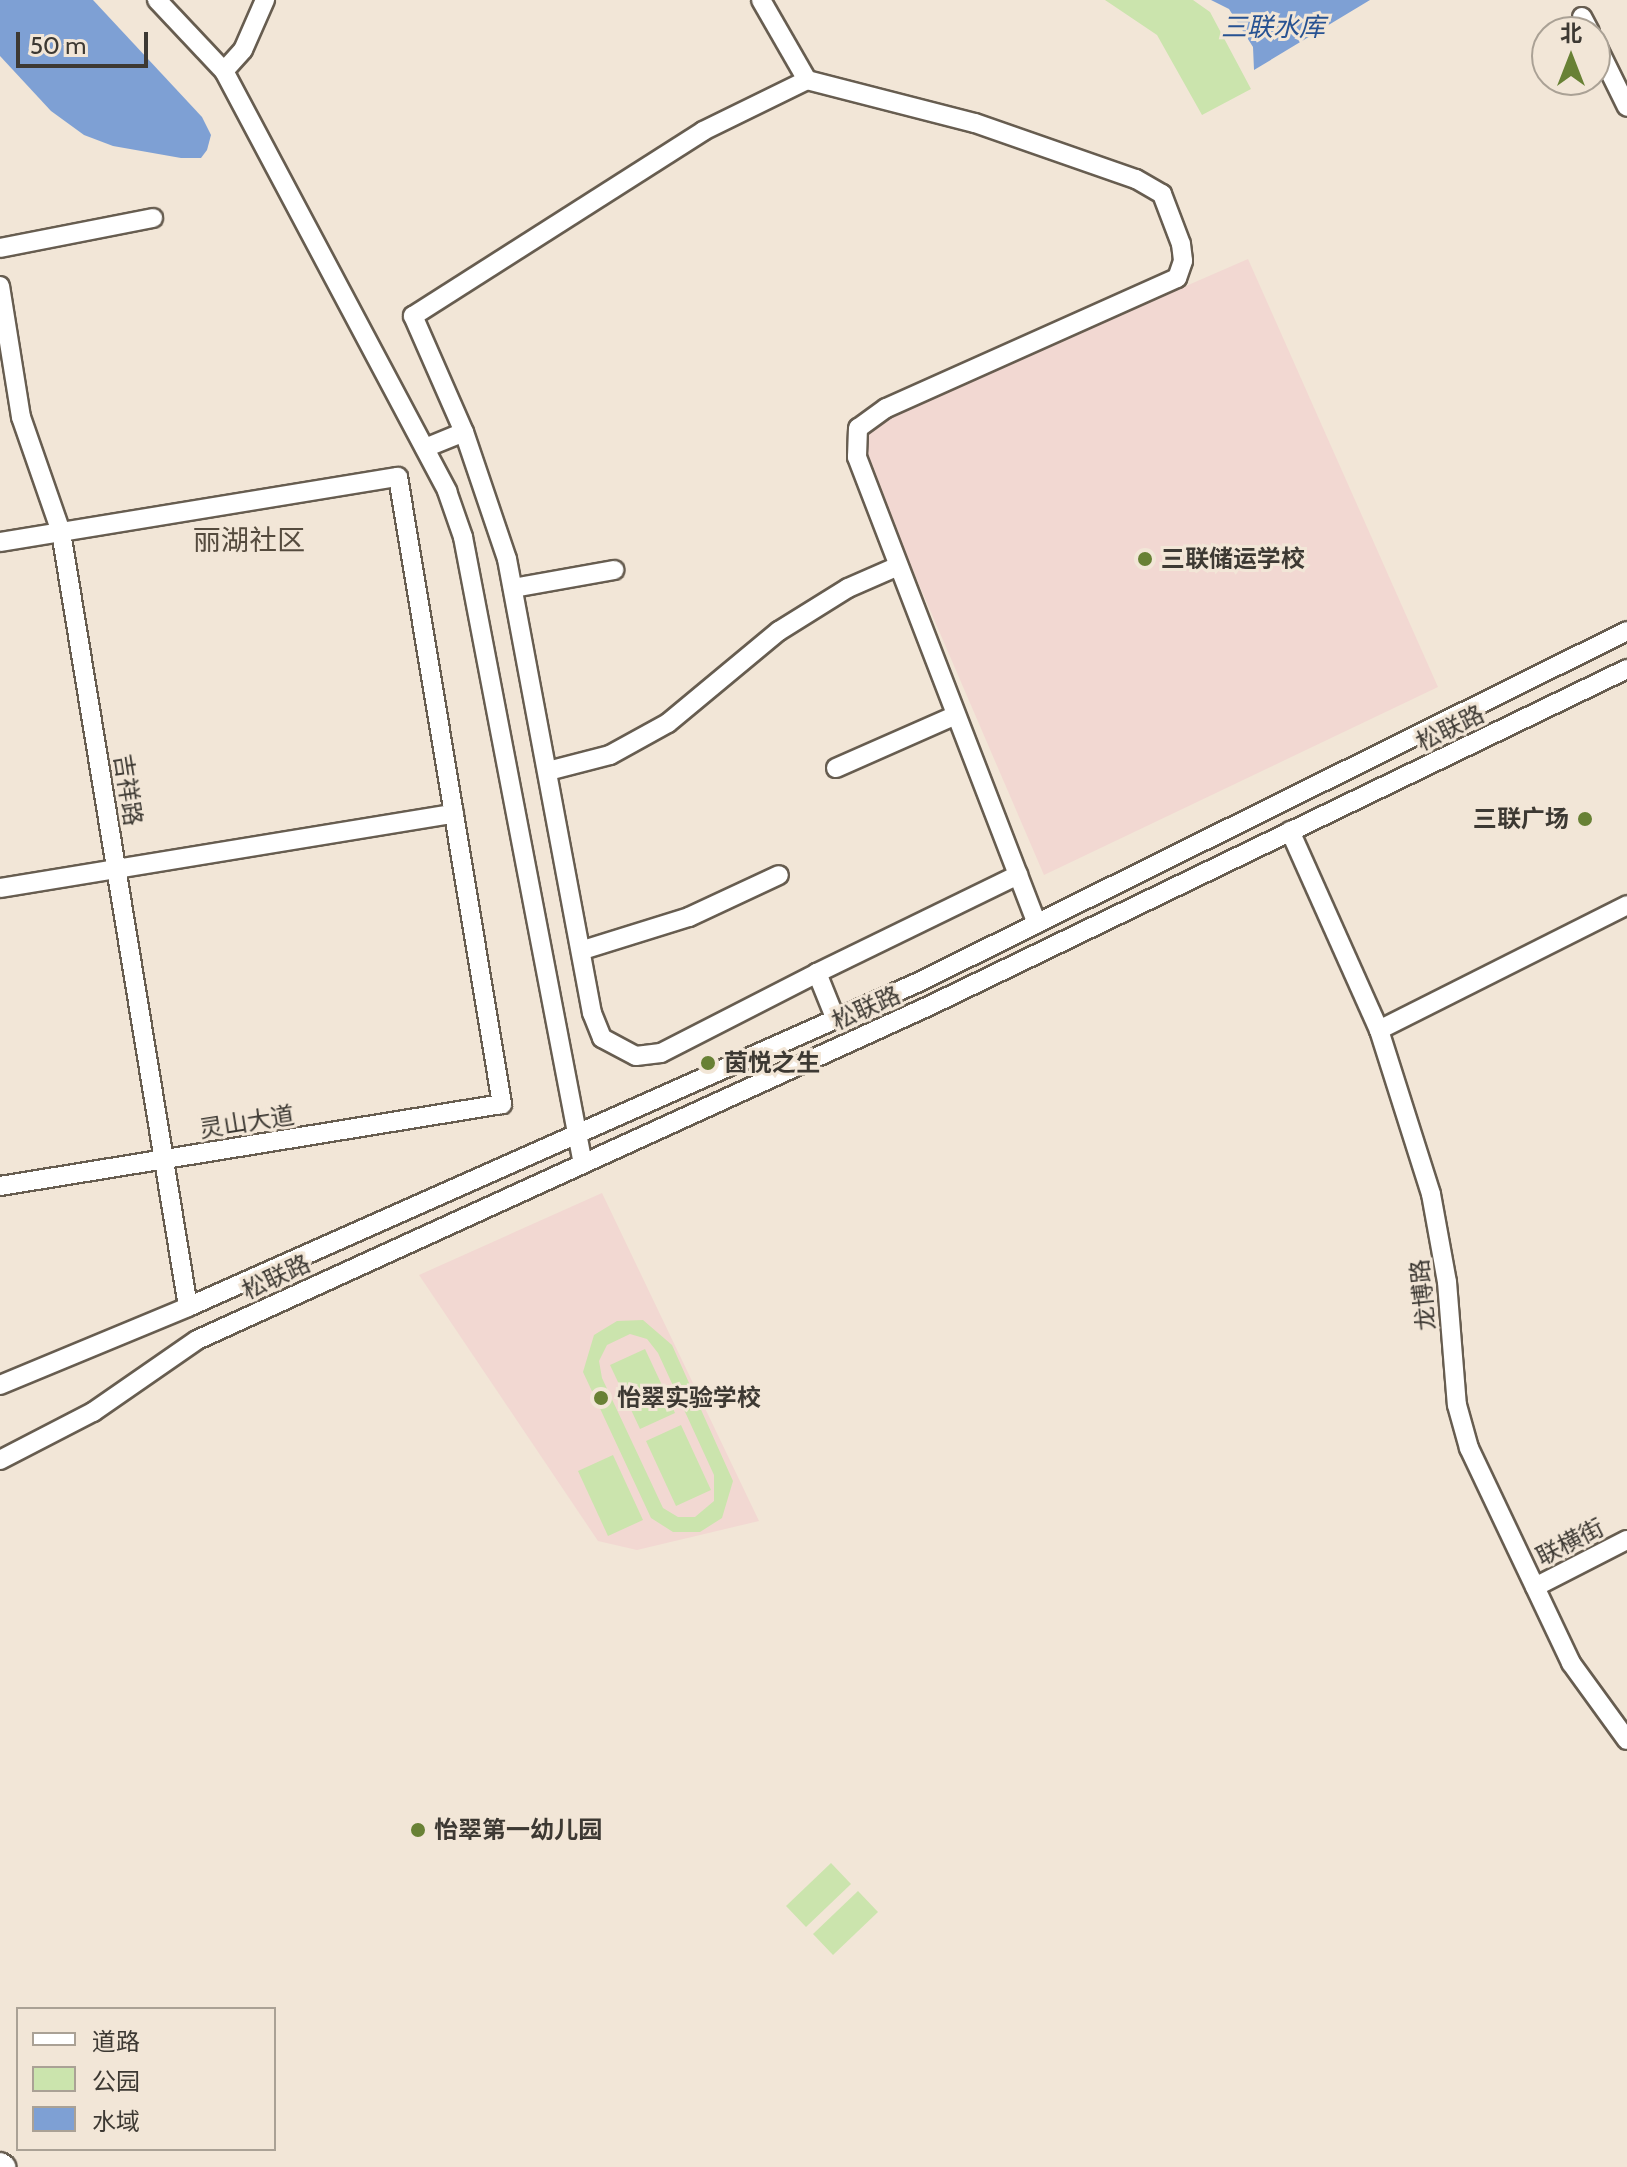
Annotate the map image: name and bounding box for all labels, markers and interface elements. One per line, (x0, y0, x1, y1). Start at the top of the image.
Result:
water label: 三联水库 (1221, 12, 1325, 44)
scale bar (20, 16, 152, 66)
north arrow (1531, 16, 1611, 96)
text: 北 (1560, 20, 1582, 47)
text: 50 m (30, 31, 86, 60)
district label: 丽湖社区 (193, 523, 305, 557)
place label: 三联储运学校 (1161, 545, 1305, 573)
marker: 三联储运学校 (1136, 550, 1154, 568)
street label: 松联路 (1411, 699, 1489, 757)
street label: 吉祥路 (108, 752, 148, 828)
place label: 三联广场 (1473, 805, 1569, 833)
marker: 三联广场 (1576, 810, 1594, 828)
street label: 松联路 (827, 980, 905, 1036)
place label: 茵悦之生 (724, 1049, 820, 1077)
marker: 茵悦之生 (699, 1054, 717, 1072)
street label: 灵山大道 (197, 1100, 297, 1144)
street label: 松联路 (237, 1249, 315, 1305)
street label: 龙博路 (1405, 1258, 1441, 1332)
place label: 怡翠实验学校 (617, 1384, 761, 1412)
marker: 怡翠实验学校 (592, 1389, 610, 1407)
street label: 联横街 (1531, 1513, 1609, 1571)
place label: 怡翠第一幼儿园 (434, 1816, 602, 1844)
marker: 怡翠第一幼儿园 (409, 1821, 427, 1839)
legend (16, 2007, 276, 2151)
text: 道路 (92, 2027, 140, 2056)
text: 公园 (92, 2067, 140, 2096)
text: 水域 (92, 2107, 140, 2136)

